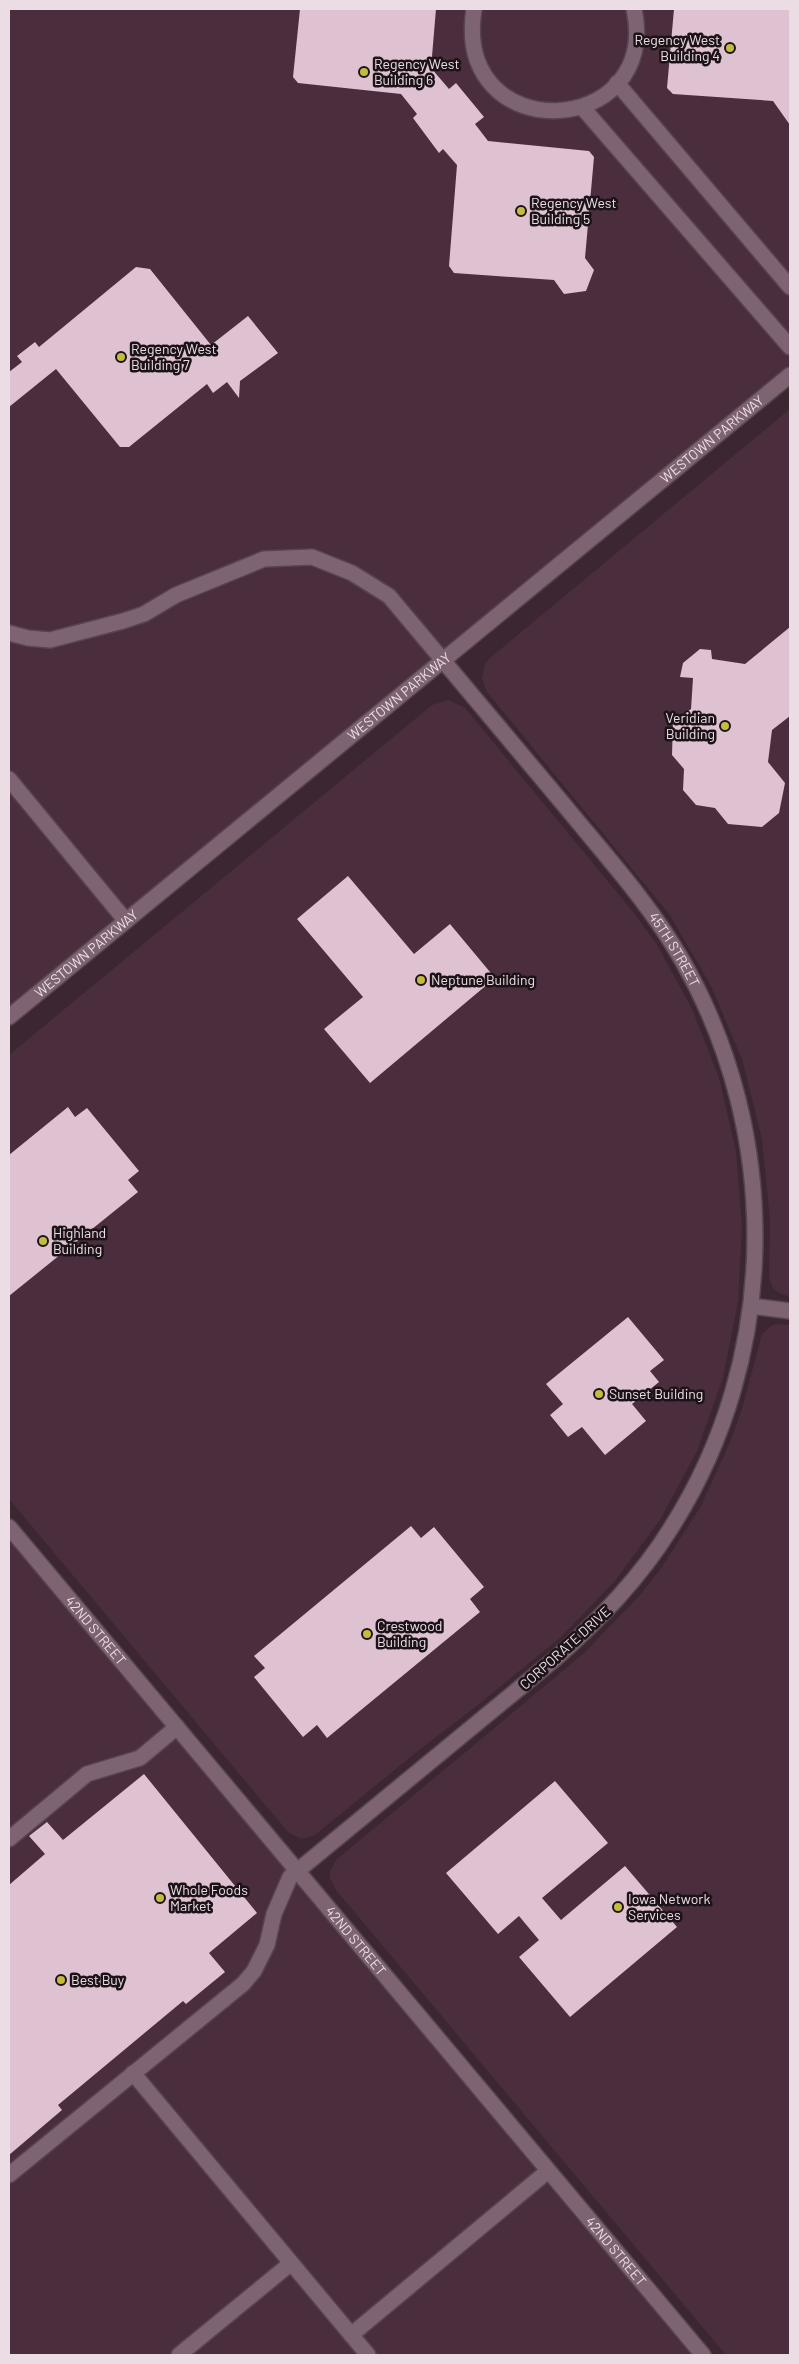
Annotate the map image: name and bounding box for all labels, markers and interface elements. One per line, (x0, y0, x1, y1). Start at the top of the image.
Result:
place label: Regency West Building 4 (634, 31, 720, 64)
marker: Regency West Building 4 (724, 42, 736, 54)
place label: Regency West Building 6 (374, 55, 460, 88)
marker: Regency West Building 6 (358, 66, 370, 78)
place label: Regency West Building 5 (531, 194, 617, 227)
marker: Regency West Building 5 (515, 205, 527, 217)
place label: Regency West Building 7 (131, 340, 217, 373)
marker: Regency West Building 7 (115, 351, 127, 363)
street label: WESTOWN PARKWAY (656, 391, 767, 486)
street label: WESTOWN PARKWAY (344, 648, 454, 743)
place label: Veridian Building (665, 709, 715, 742)
marker: Veridian Building (719, 720, 731, 732)
street label: WESTOWN PARKWAY (31, 906, 141, 1001)
street label: 45TH STREET (646, 909, 704, 989)
place label: Neptune Building (431, 971, 535, 988)
marker: Neptune Building (415, 974, 427, 986)
place label: Highland Building (53, 1224, 106, 1257)
marker: Highland Building (37, 1235, 49, 1247)
place label: Sunset Building (609, 1385, 703, 1402)
marker: Sunset Building (593, 1388, 605, 1400)
street label: 42ND STREET (62, 1592, 130, 1668)
street label: CORPORATE DRIVE (516, 1602, 613, 1693)
place label: Crestwood Building (377, 1617, 442, 1650)
marker: Crestwood Building (361, 1628, 373, 1640)
place label: Whole Foods Market (170, 1881, 248, 1914)
place label: Iowa Network Services (628, 1890, 710, 1923)
marker: Whole Foods Market (154, 1892, 166, 1904)
marker: Iowa Network Services (612, 1901, 624, 1913)
street label: 42ND STREET (322, 1902, 390, 1979)
place label: Best Buy (71, 1971, 125, 1988)
marker: Best Buy (55, 1974, 67, 1986)
street label: 42ND STREET (582, 2213, 650, 2289)

